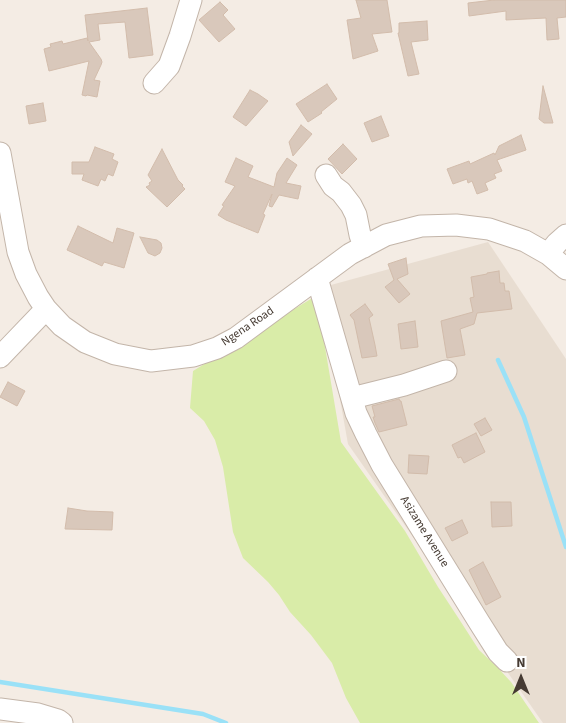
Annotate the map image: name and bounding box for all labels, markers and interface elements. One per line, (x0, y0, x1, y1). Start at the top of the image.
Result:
street label: Ngena Road (219, 304, 277, 350)
street label: Asizame Avenue (396, 494, 452, 570)
north arrow (496, 653, 546, 703)
text: N (516, 653, 526, 673)

